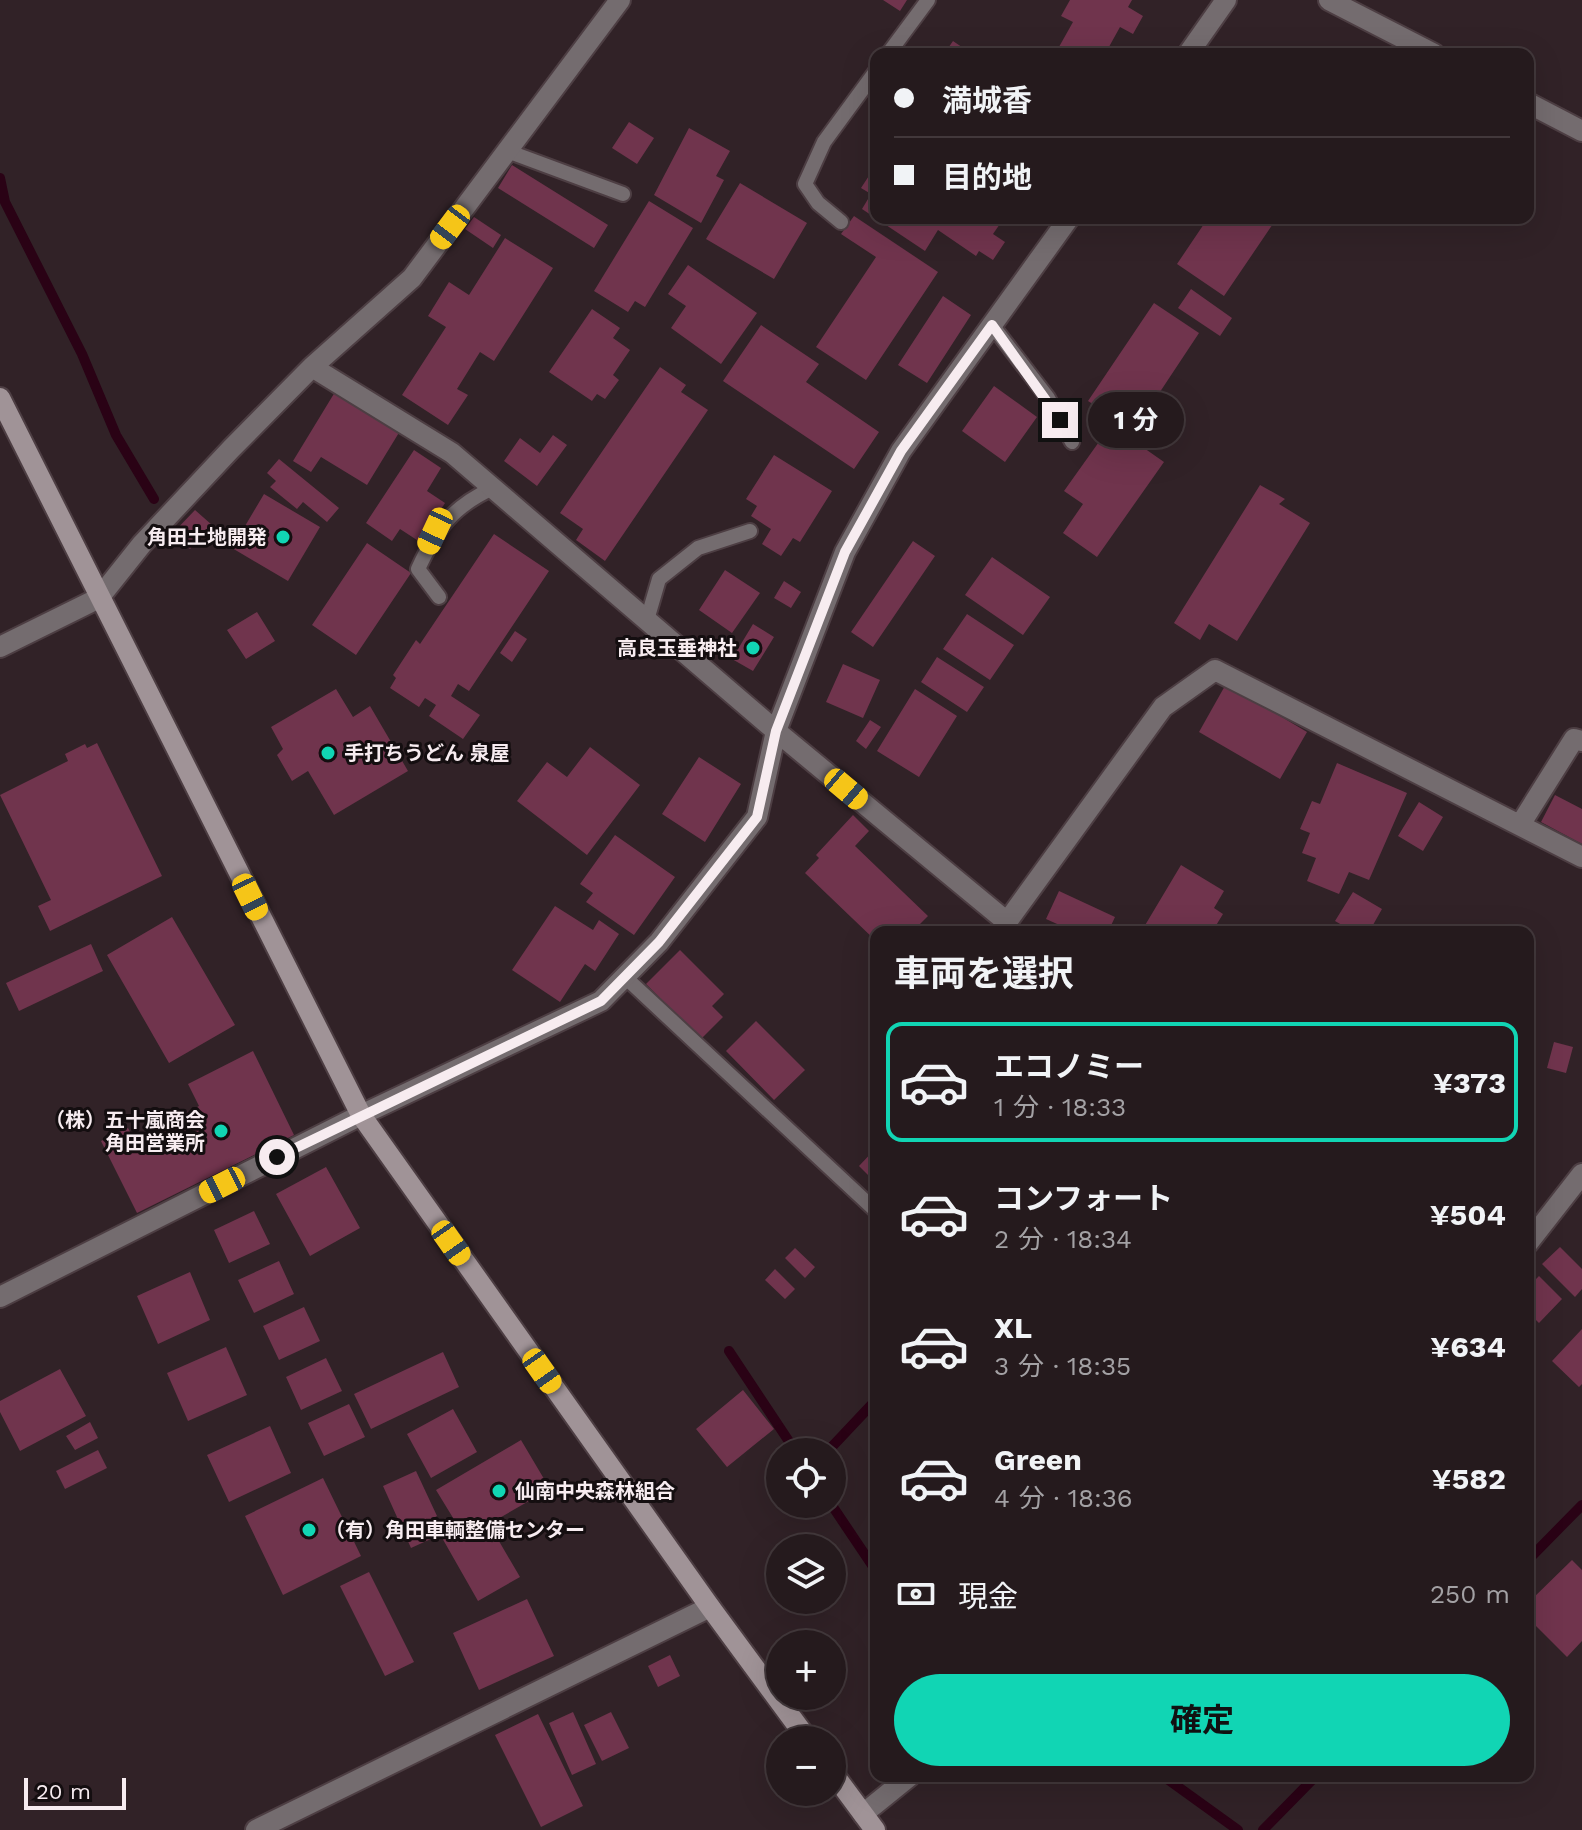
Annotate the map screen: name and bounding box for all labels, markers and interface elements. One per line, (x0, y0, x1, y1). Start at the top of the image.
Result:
text: 満城香 (942, 83, 1032, 118)
text: 目的地 (942, 160, 1032, 195)
car (426, 201, 474, 253)
callout: 1 分 (1088, 392, 1184, 448)
route end (1042, 402, 1078, 438)
text: 1 分 (1114, 405, 1158, 435)
car (414, 504, 456, 558)
place label: 角田土地開発 (147, 525, 267, 549)
marker: 角田土地開発 (274, 528, 292, 546)
place label: 高良玉垂神社 (617, 636, 737, 660)
marker: 高良玉垂神社 (744, 639, 762, 657)
place label: 手打ちうどん 泉屋 (344, 741, 510, 765)
marker: 手打ちうどん 泉屋 (319, 744, 337, 762)
car (820, 764, 872, 814)
car (229, 870, 271, 924)
text: 車両を選択 (894, 953, 1074, 995)
icon: car (898, 1046, 970, 1118)
text: エコノミー (994, 1049, 1144, 1084)
text: ¥373 (1433, 1065, 1506, 1100)
text: 1 分 · 18:33 (994, 1092, 1126, 1122)
place label: （株）五十嵐商会 角田営業所 (45, 1108, 205, 1155)
marker: （株）五十嵐商会 角田営業所 (212, 1122, 230, 1140)
route start (259, 1139, 295, 1175)
car (195, 1163, 249, 1207)
icon: car (898, 1178, 970, 1250)
text: コンフォート (994, 1181, 1173, 1216)
text: ¥504 (1430, 1197, 1506, 1232)
car (427, 1216, 475, 1270)
text: 2 分 · 18:34 (994, 1224, 1132, 1254)
icon: car (898, 1310, 970, 1382)
text: XL (994, 1310, 1032, 1345)
text: ¥634 (1430, 1329, 1506, 1364)
car (518, 1344, 566, 1398)
text: 3 分 · 18:35 (994, 1351, 1131, 1381)
map controls (766, 1438, 846, 1806)
button: locate (766, 1438, 846, 1518)
icon: car (898, 1442, 970, 1514)
text: Green (994, 1442, 1082, 1477)
text: ¥582 (1432, 1461, 1506, 1496)
place label: 仙南中央森林組合 (515, 1479, 675, 1503)
marker: 仙南中央森林組合 (490, 1482, 508, 1500)
text: 4 分 · 18:36 (994, 1483, 1133, 1513)
place label: （有）角田車輌整備センター (325, 1518, 585, 1542)
marker: （有）角田車輌整備センター (300, 1521, 318, 1539)
button: layers (766, 1534, 846, 1614)
icon: cash (894, 1572, 938, 1616)
text: 現金 (958, 1579, 1018, 1614)
text: 250 m (1430, 1579, 1510, 1609)
button: + (766, 1630, 846, 1710)
button: 確定 (894, 1674, 1510, 1766)
button: − (766, 1726, 846, 1806)
scale bar (24, 1774, 126, 1810)
text: 20 m (36, 1779, 91, 1804)

